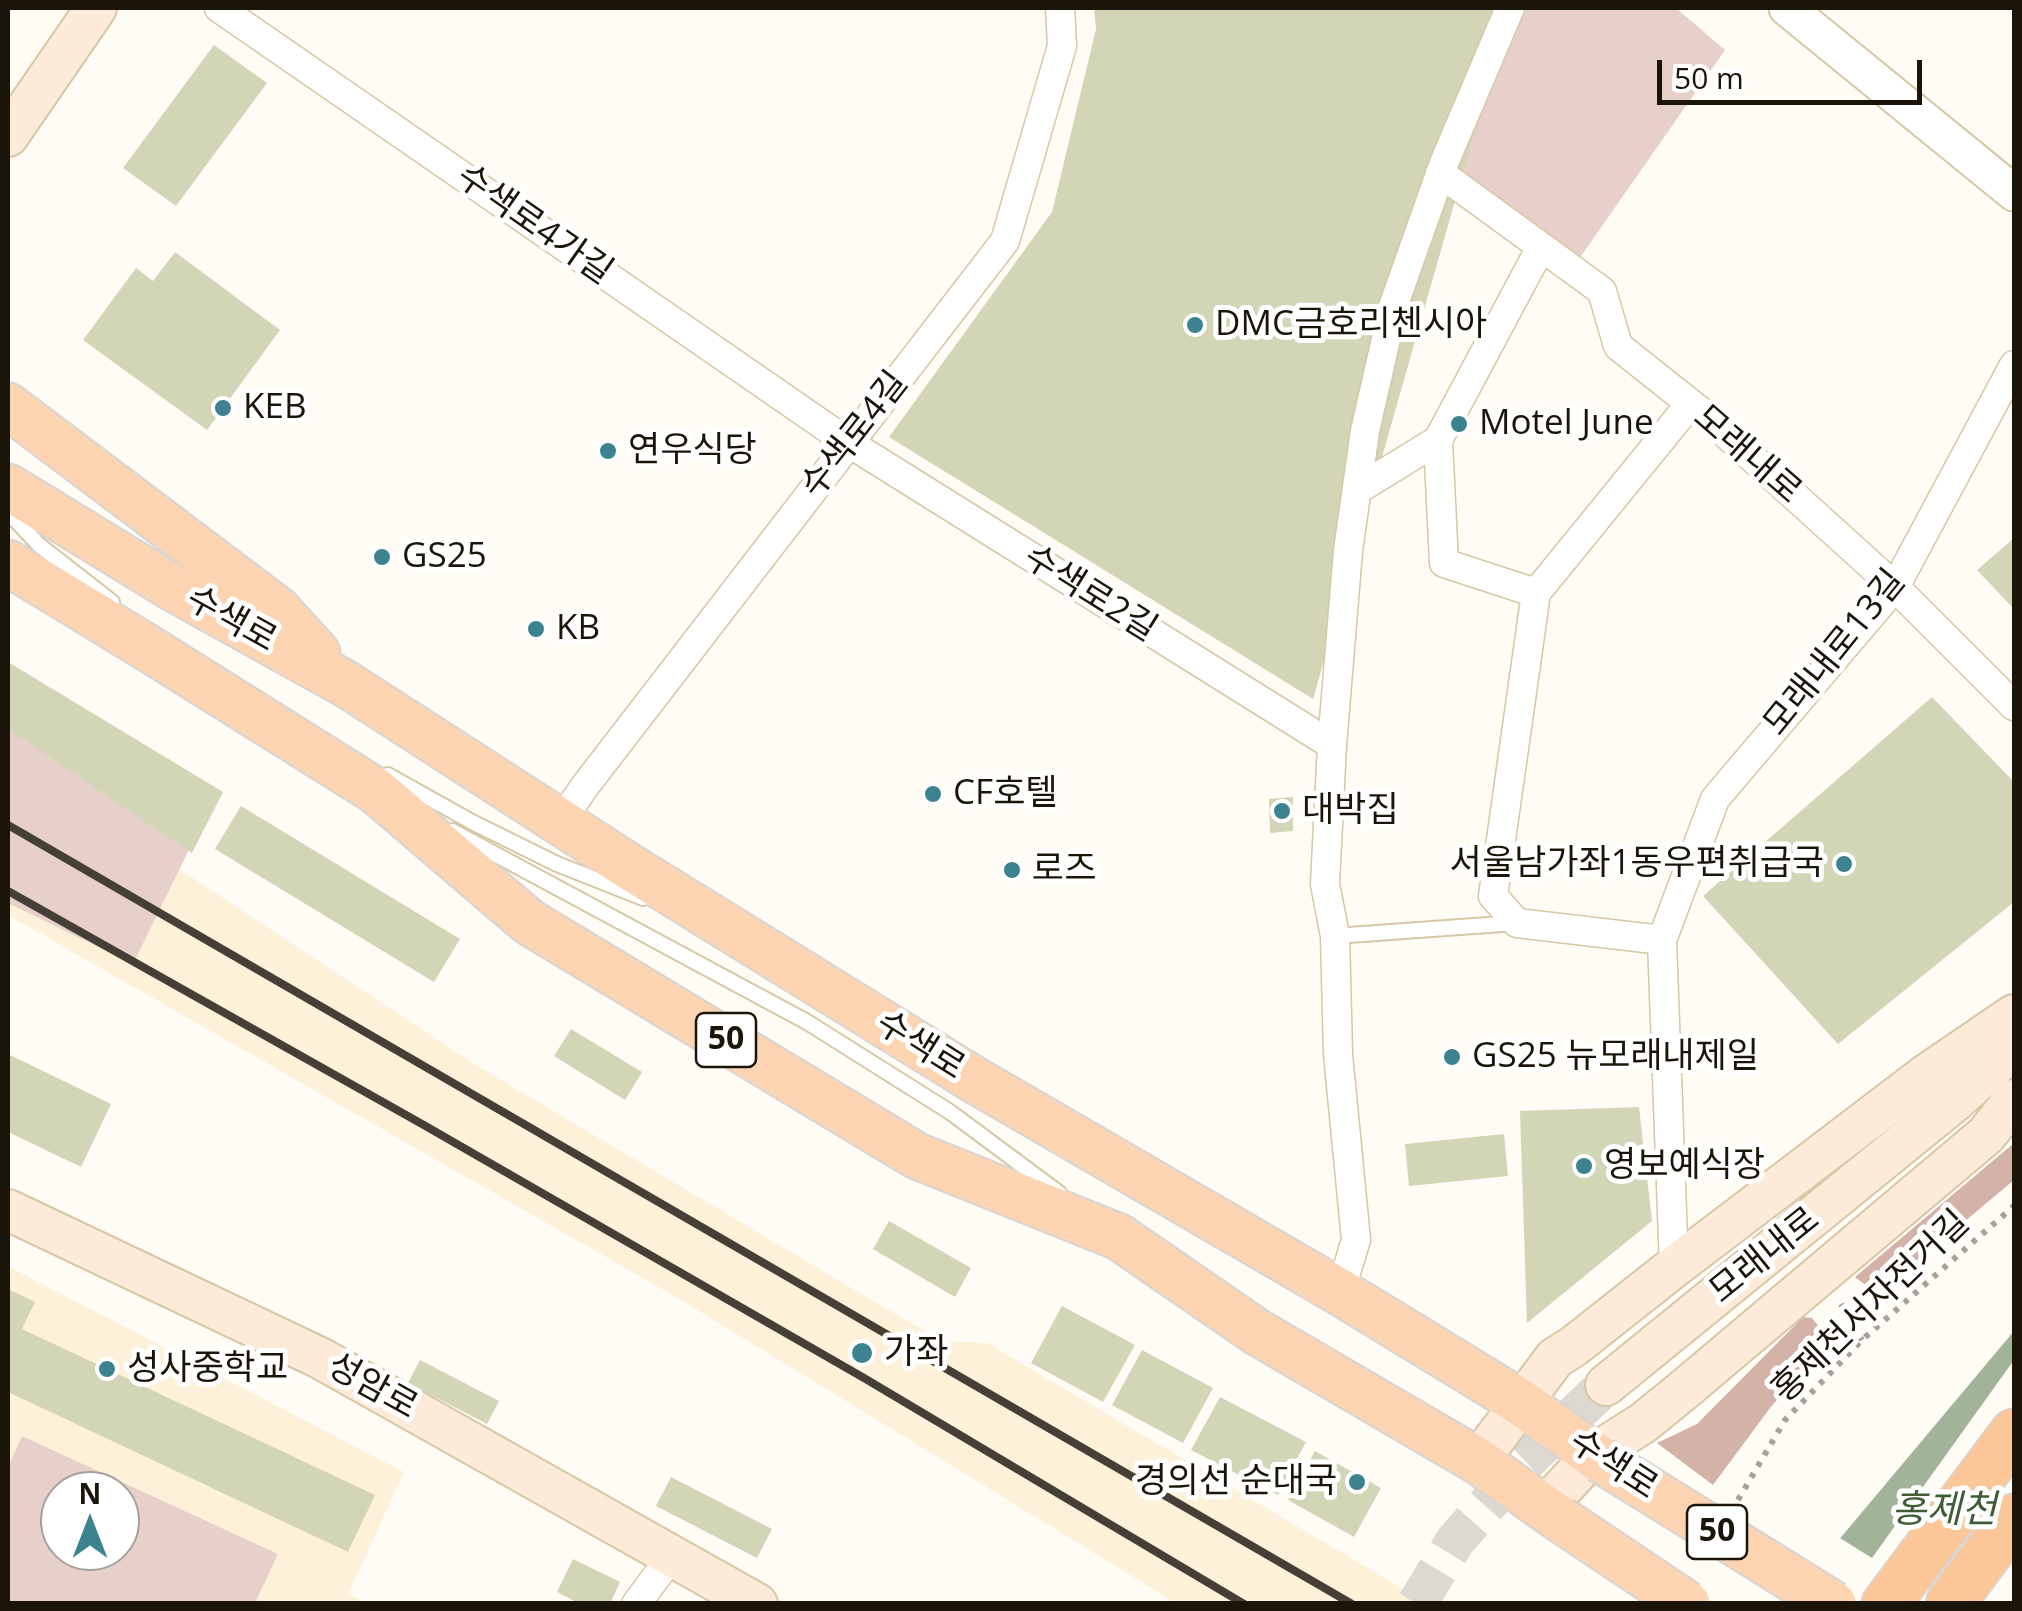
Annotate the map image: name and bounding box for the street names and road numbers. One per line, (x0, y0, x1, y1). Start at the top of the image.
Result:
street label: 수색로4가길 (448, 156, 620, 294)
street label: 수색로4길 (793, 363, 917, 507)
street label: 모래내로 (1685, 397, 1809, 513)
street label: 수색로2길 (1016, 537, 1164, 651)
street label: 모래내로13길 (1755, 562, 1915, 744)
street label: 수색로 (179, 578, 283, 662)
street label: 수색로 (868, 1003, 972, 1089)
road number: 50 (696, 1013, 756, 1067)
street label: 모래내로 (1702, 1199, 1828, 1313)
street label: 홍제천서자전거길 (1764, 1202, 1978, 1412)
street label: 성암로 (320, 1345, 424, 1429)
street label: 수색로 (1561, 1421, 1665, 1509)
road number: 50 (1687, 1505, 1747, 1559)

